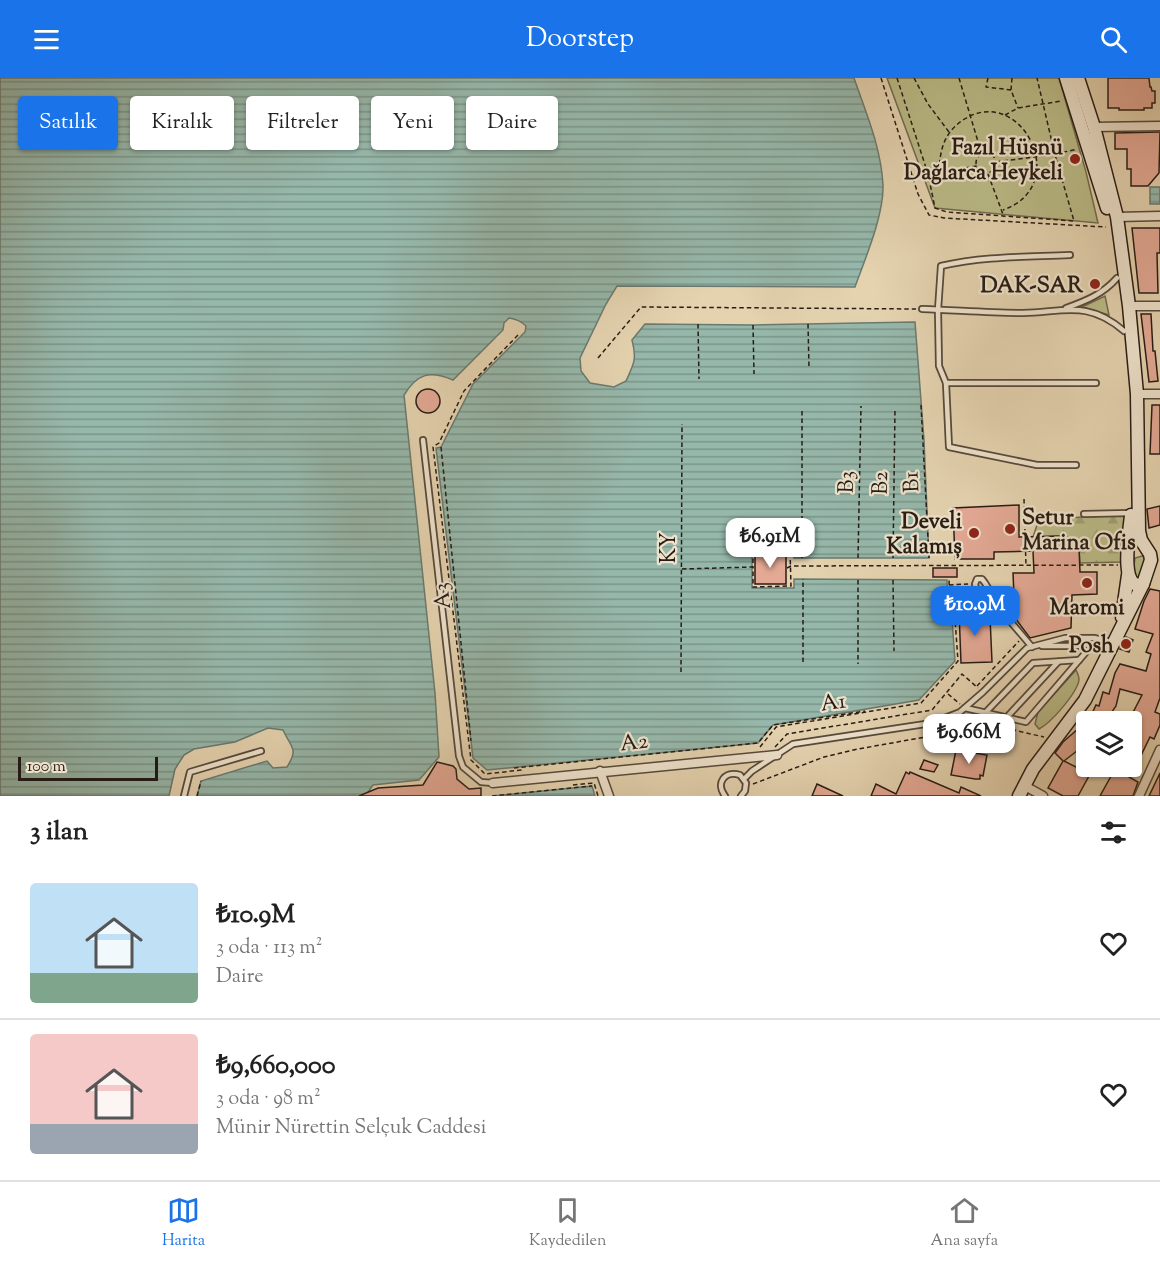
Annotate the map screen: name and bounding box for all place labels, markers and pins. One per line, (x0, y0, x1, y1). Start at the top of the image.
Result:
place label: Fazıl Hüsnü Dağlarca Heykeli (904, 133, 1064, 190)
marker: Fazıl Hüsnü Dağlarca Heykeli (1068, 152, 1082, 166)
place label: DAK-SAR (980, 271, 1084, 303)
marker: DAK-SAR (1088, 277, 1102, 291)
place label: Setur Marina Ofis (1022, 503, 1136, 560)
place label: Develi Kalamış (887, 507, 963, 564)
pin: ₺6.91M (721, 518, 819, 569)
marker: Setur Marina Ofis (1003, 522, 1017, 536)
marker: Develi Kalamış (967, 526, 981, 540)
marker: Maromi (1080, 576, 1094, 590)
pin: ₺10.9M (926, 586, 1024, 637)
place label: Maromi (1050, 593, 1125, 625)
place label: Posh (1069, 631, 1114, 663)
marker: Posh (1119, 637, 1133, 651)
pin: ₺9.66M (920, 714, 1018, 765)

